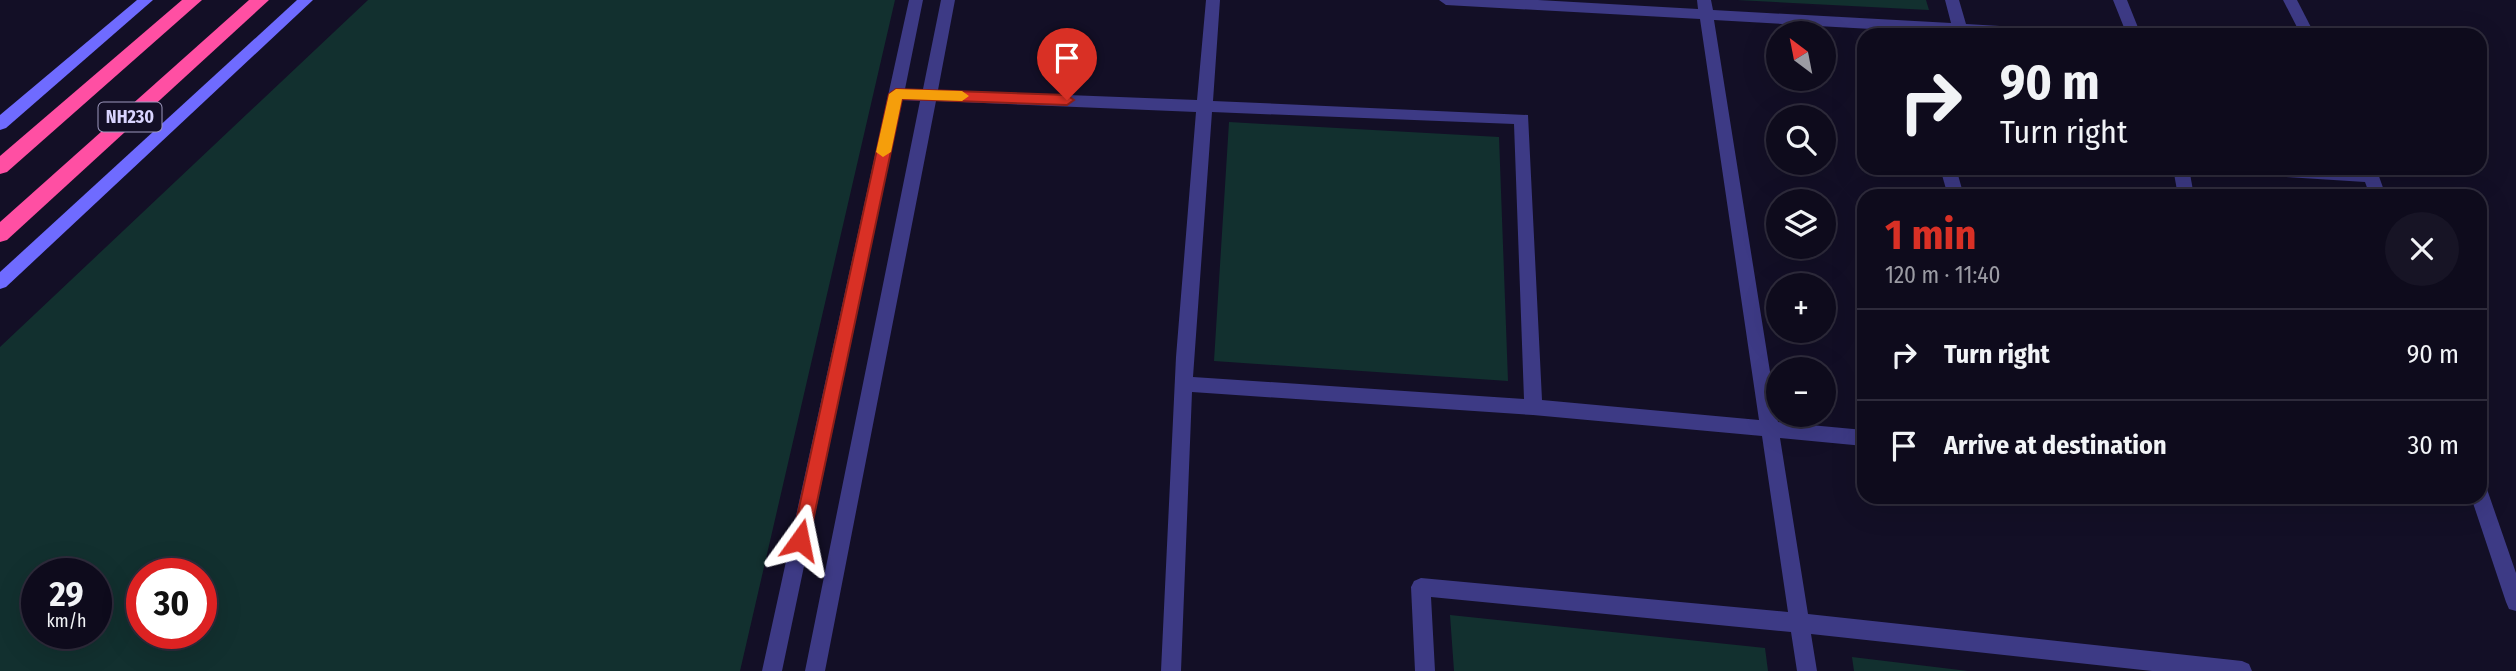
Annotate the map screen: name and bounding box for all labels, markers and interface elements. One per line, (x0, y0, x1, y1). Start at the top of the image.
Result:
north arrow (1766, 21, 1836, 91)
map controls (1766, 21, 1836, 427)
pin (1037, 28, 1097, 100)
icon: arrive (1048, 39, 1086, 77)
text: 90 m (2000, 53, 2100, 112)
icon: right (1885, 56, 1976, 147)
road number: NH230 (99, 103, 162, 132)
button: search (1766, 105, 1836, 175)
text: Turn right (2000, 113, 2127, 151)
button: layers (1766, 189, 1836, 259)
text: 1 min (1885, 210, 1976, 260)
button: close (2385, 212, 2459, 286)
text: 120 m · 11:40 (1885, 261, 2000, 289)
button: + (1766, 273, 1836, 343)
icon: right (1885, 336, 1923, 374)
text: Turn right (1944, 339, 2050, 370)
text: 90 m (2407, 339, 2459, 370)
button: − (1766, 357, 1836, 427)
icon: arrive (1885, 427, 1923, 465)
text: Arrive at destination (1944, 430, 2167, 461)
text: 30 m (2408, 430, 2459, 461)
position arrow (763, 503, 837, 577)
speed limit sign: 30 (126, 558, 217, 649)
text: 29 (49, 573, 84, 615)
text: km/h (46, 610, 87, 632)

